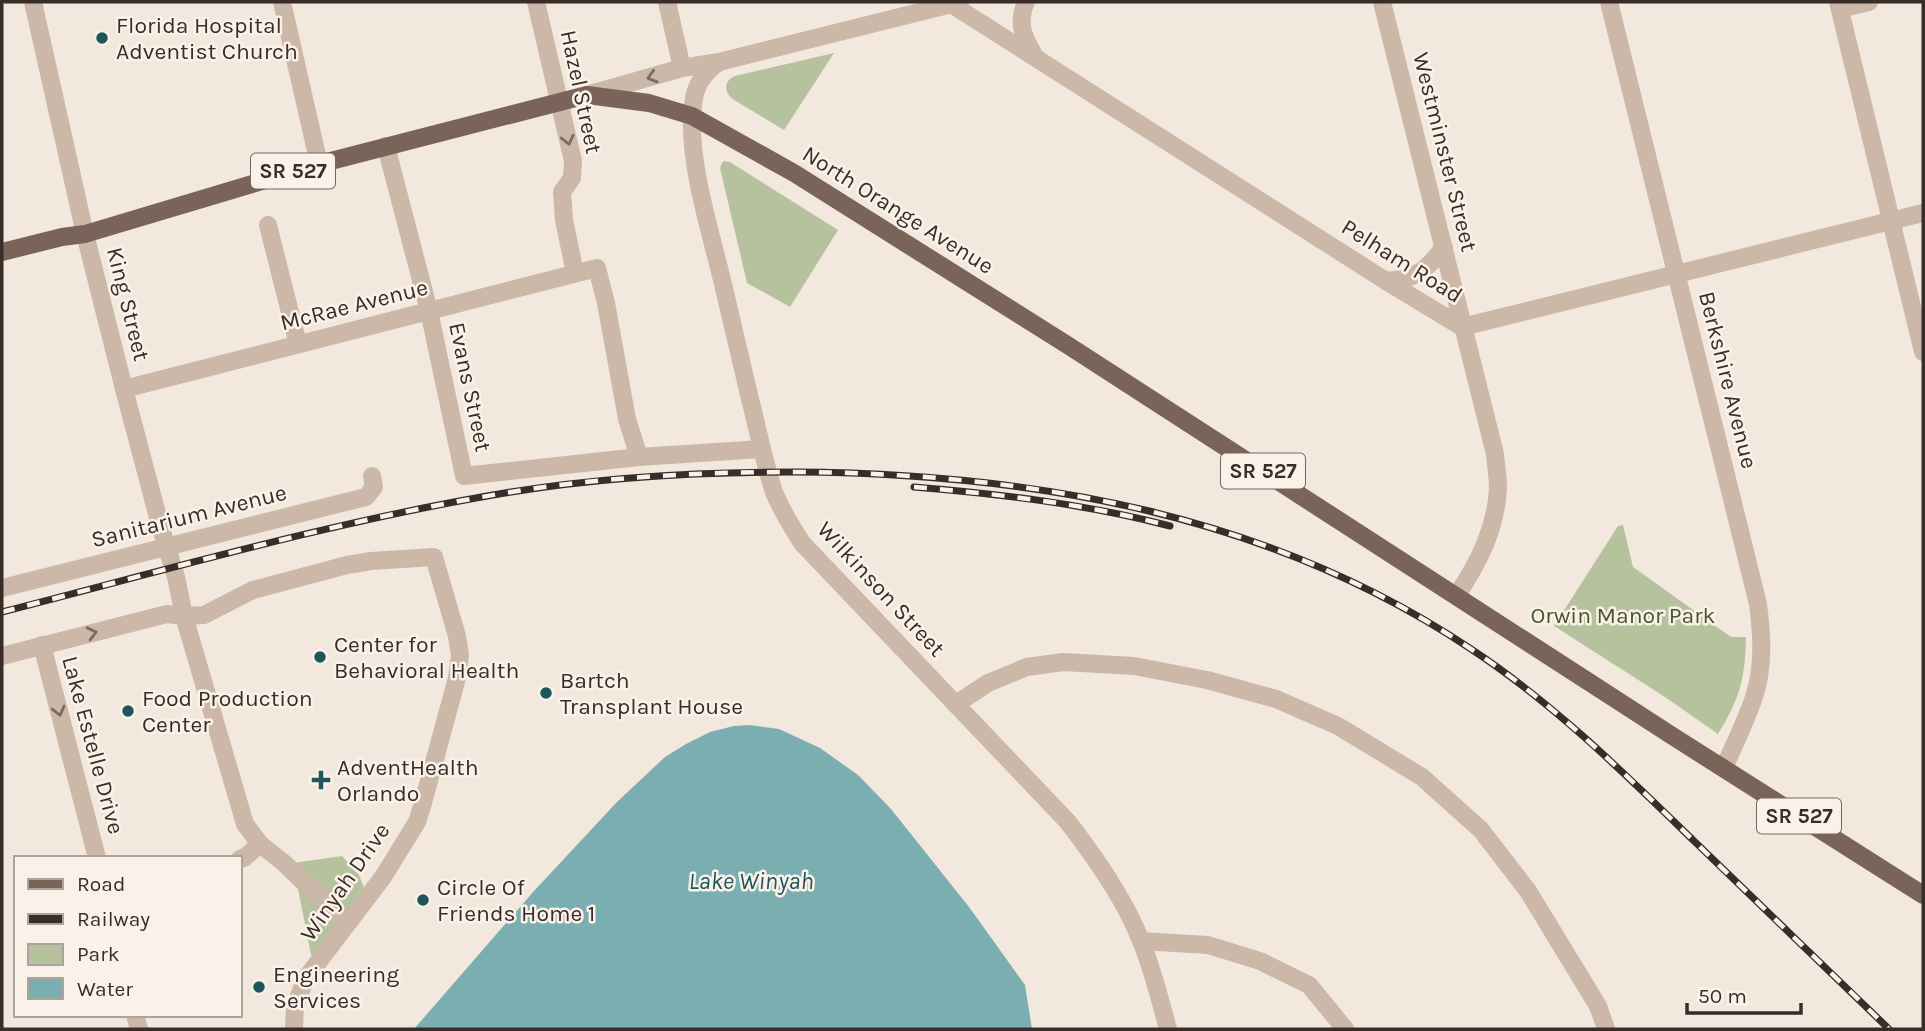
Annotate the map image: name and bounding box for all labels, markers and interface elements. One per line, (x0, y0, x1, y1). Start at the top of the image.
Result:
place label: Florida Hospital Adventist Church (116, 12, 298, 65)
street label: Hazel Street (555, 28, 607, 157)
marker: Florida Hospital Adventist Church (94, 30, 110, 46)
street label: Westminster Street (1407, 50, 1483, 255)
one-way arrow (647, 68, 659, 83)
one-way arrow (560, 134, 575, 146)
street label: North Orange Avenue (797, 140, 999, 280)
road number: SR 527 (251, 154, 335, 188)
street label: Pelham Road (1337, 213, 1467, 309)
street label: King Street (101, 244, 155, 364)
street label: McRae Avenue (277, 274, 431, 336)
street label: Berkshire Avenue (1693, 289, 1763, 471)
street label: Evans Street (443, 320, 497, 455)
road number: SR 527 (1221, 454, 1305, 489)
street label: Sanitarium Avenue (89, 479, 289, 553)
street label: Wilkinson Street (812, 516, 951, 662)
park label: Orwin Manor Park (1530, 602, 1716, 629)
one-way arrow (86, 627, 98, 641)
place label: Center for Behavioral Health (334, 631, 519, 684)
marker: Center for Behavioral Health (312, 649, 328, 665)
street label: Lake Estelle Drive (56, 653, 130, 837)
place label: Bartch Transplant House (560, 667, 743, 720)
place label: Food Production Center (142, 685, 313, 738)
marker: Bartch Transplant House (538, 685, 554, 701)
marker: Food Production Center (120, 703, 136, 719)
one-way arrow (51, 705, 65, 717)
place label: AdventHealth Orlando (337, 754, 479, 807)
marker: AdventHealth Orlando (311, 770, 331, 790)
road number: SR 527 (1757, 798, 1841, 834)
street label: Winyah Drive (294, 818, 396, 946)
legend (14, 856, 242, 1017)
water label: Lake Winyah (688, 867, 814, 895)
text: Road (77, 872, 125, 896)
place label: Circle Of Friends Home 1 (437, 874, 595, 927)
marker: Circle Of Friends Home 1 (415, 892, 431, 908)
text: Railway (77, 907, 150, 931)
text: Park (77, 942, 120, 966)
place label: Engineering Services (273, 961, 399, 1014)
scale bar (1687, 972, 1801, 1016)
text: Water (77, 977, 133, 1001)
marker: Engineering Services (251, 979, 267, 995)
text: 50 m (1698, 984, 1747, 1008)

